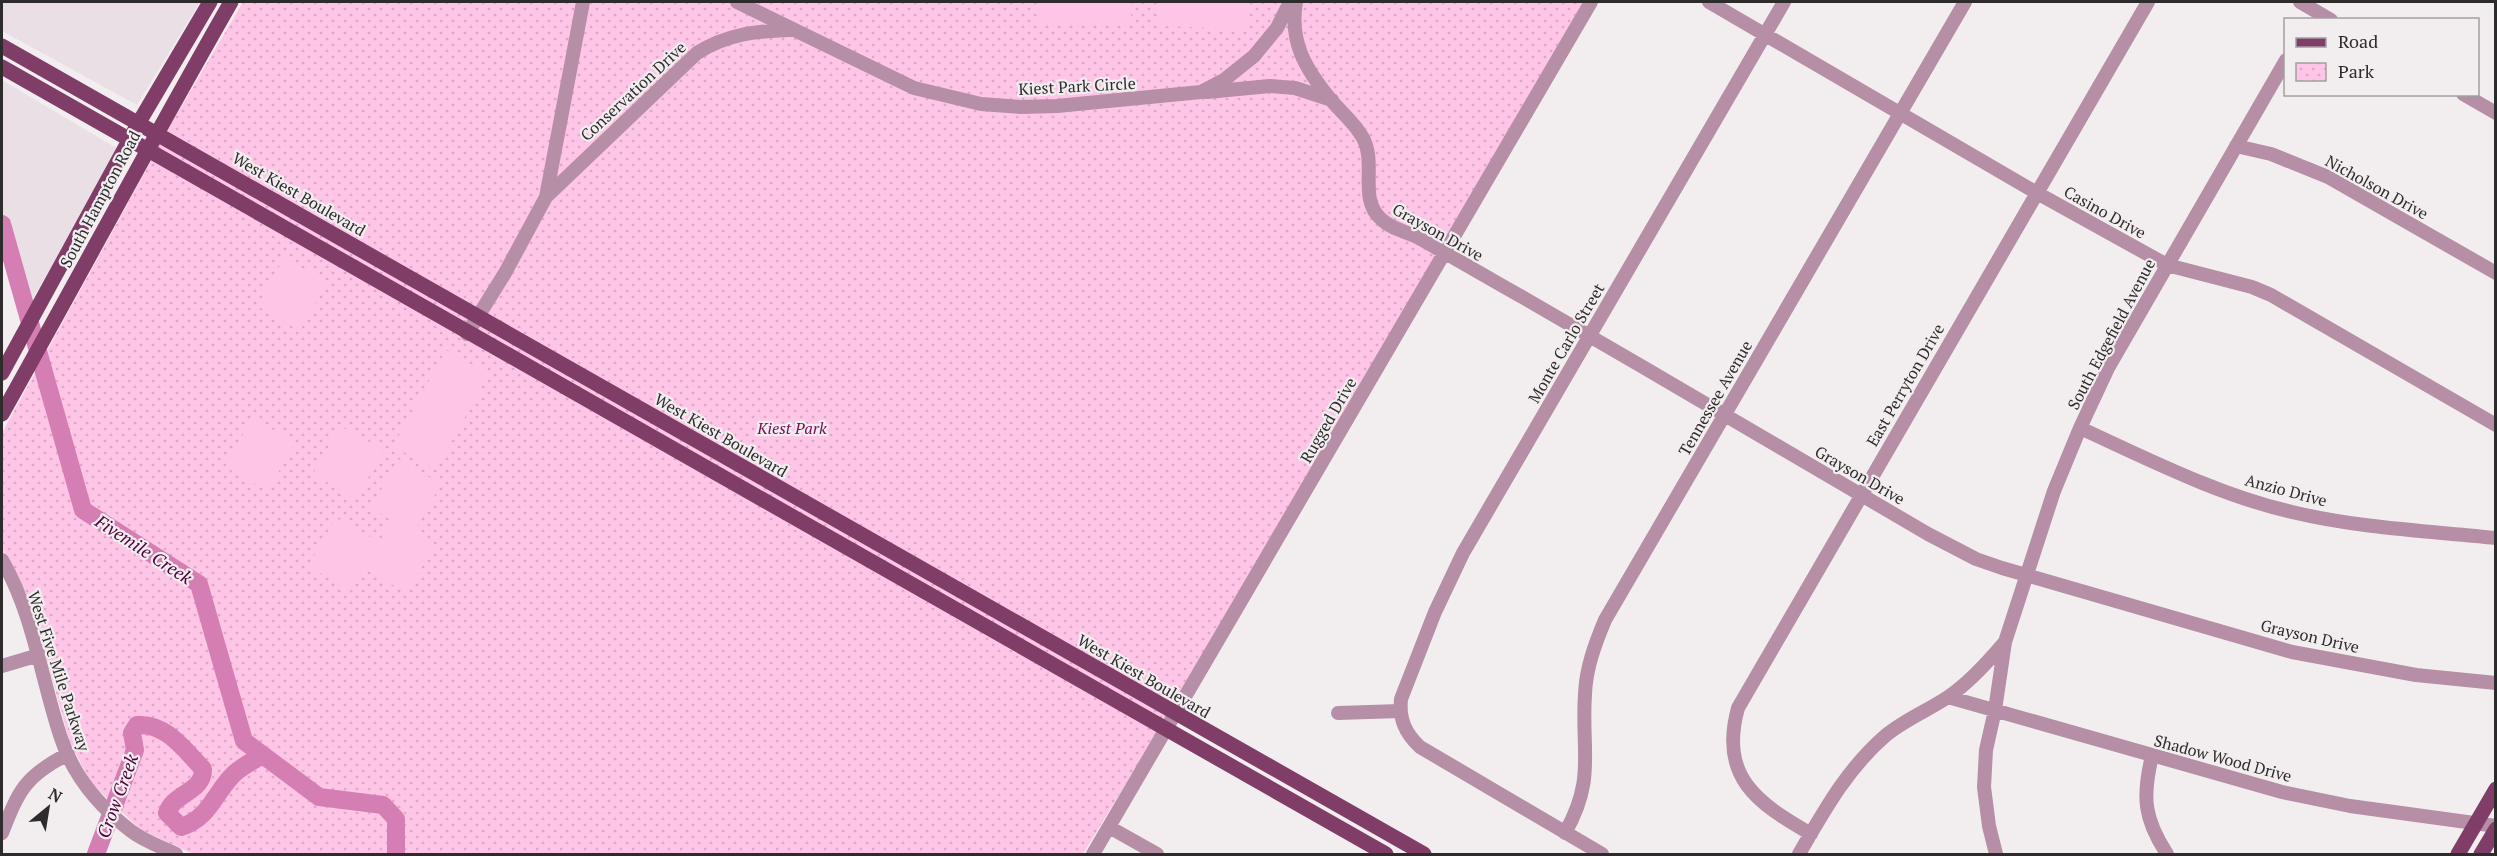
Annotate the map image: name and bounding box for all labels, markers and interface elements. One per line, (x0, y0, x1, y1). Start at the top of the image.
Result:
legend (2284, 18, 2479, 96)
text: Road (2338, 29, 2378, 53)
street label: Conservation Drive (575, 36, 691, 146)
text: Park (2338, 59, 2375, 83)
street label: Kiest Park Circle (1018, 72, 1136, 100)
street label: South Hampton Road (55, 127, 145, 271)
street label: West Kiest Boulevard (228, 147, 370, 241)
street label: Nicholson Drive (2322, 150, 2432, 224)
street label: Casino Drive (2060, 180, 2150, 244)
street label: Grayson Drive (1389, 198, 1487, 266)
street label: South Edgefield Avenue (2062, 255, 2160, 413)
street label: Monte Carlo Street (1523, 279, 1609, 407)
street label: East Perryton Drive (1861, 320, 1949, 450)
street label: Tennessee Avenue (1673, 336, 1757, 460)
street label: Rugged Drive (1295, 373, 1361, 467)
street label: West Kiest Boulevard (650, 388, 792, 482)
park label: Kiest Park (756, 417, 827, 439)
street label: Grayson Drive (1811, 440, 1909, 510)
street label: Anzio Drive (2243, 469, 2329, 511)
water label: Fivemile Creek (90, 508, 197, 589)
street label: West Five Mile Parkway (23, 588, 96, 755)
street label: Grayson Drive (2258, 614, 2362, 658)
street label: West Kiest Boulevard (1073, 629, 1215, 723)
street label: Shadow Wood Drive (2152, 729, 2294, 787)
water label: Crow Creek (91, 750, 143, 841)
north arrow (18, 778, 78, 838)
text: N (45, 782, 66, 808)

